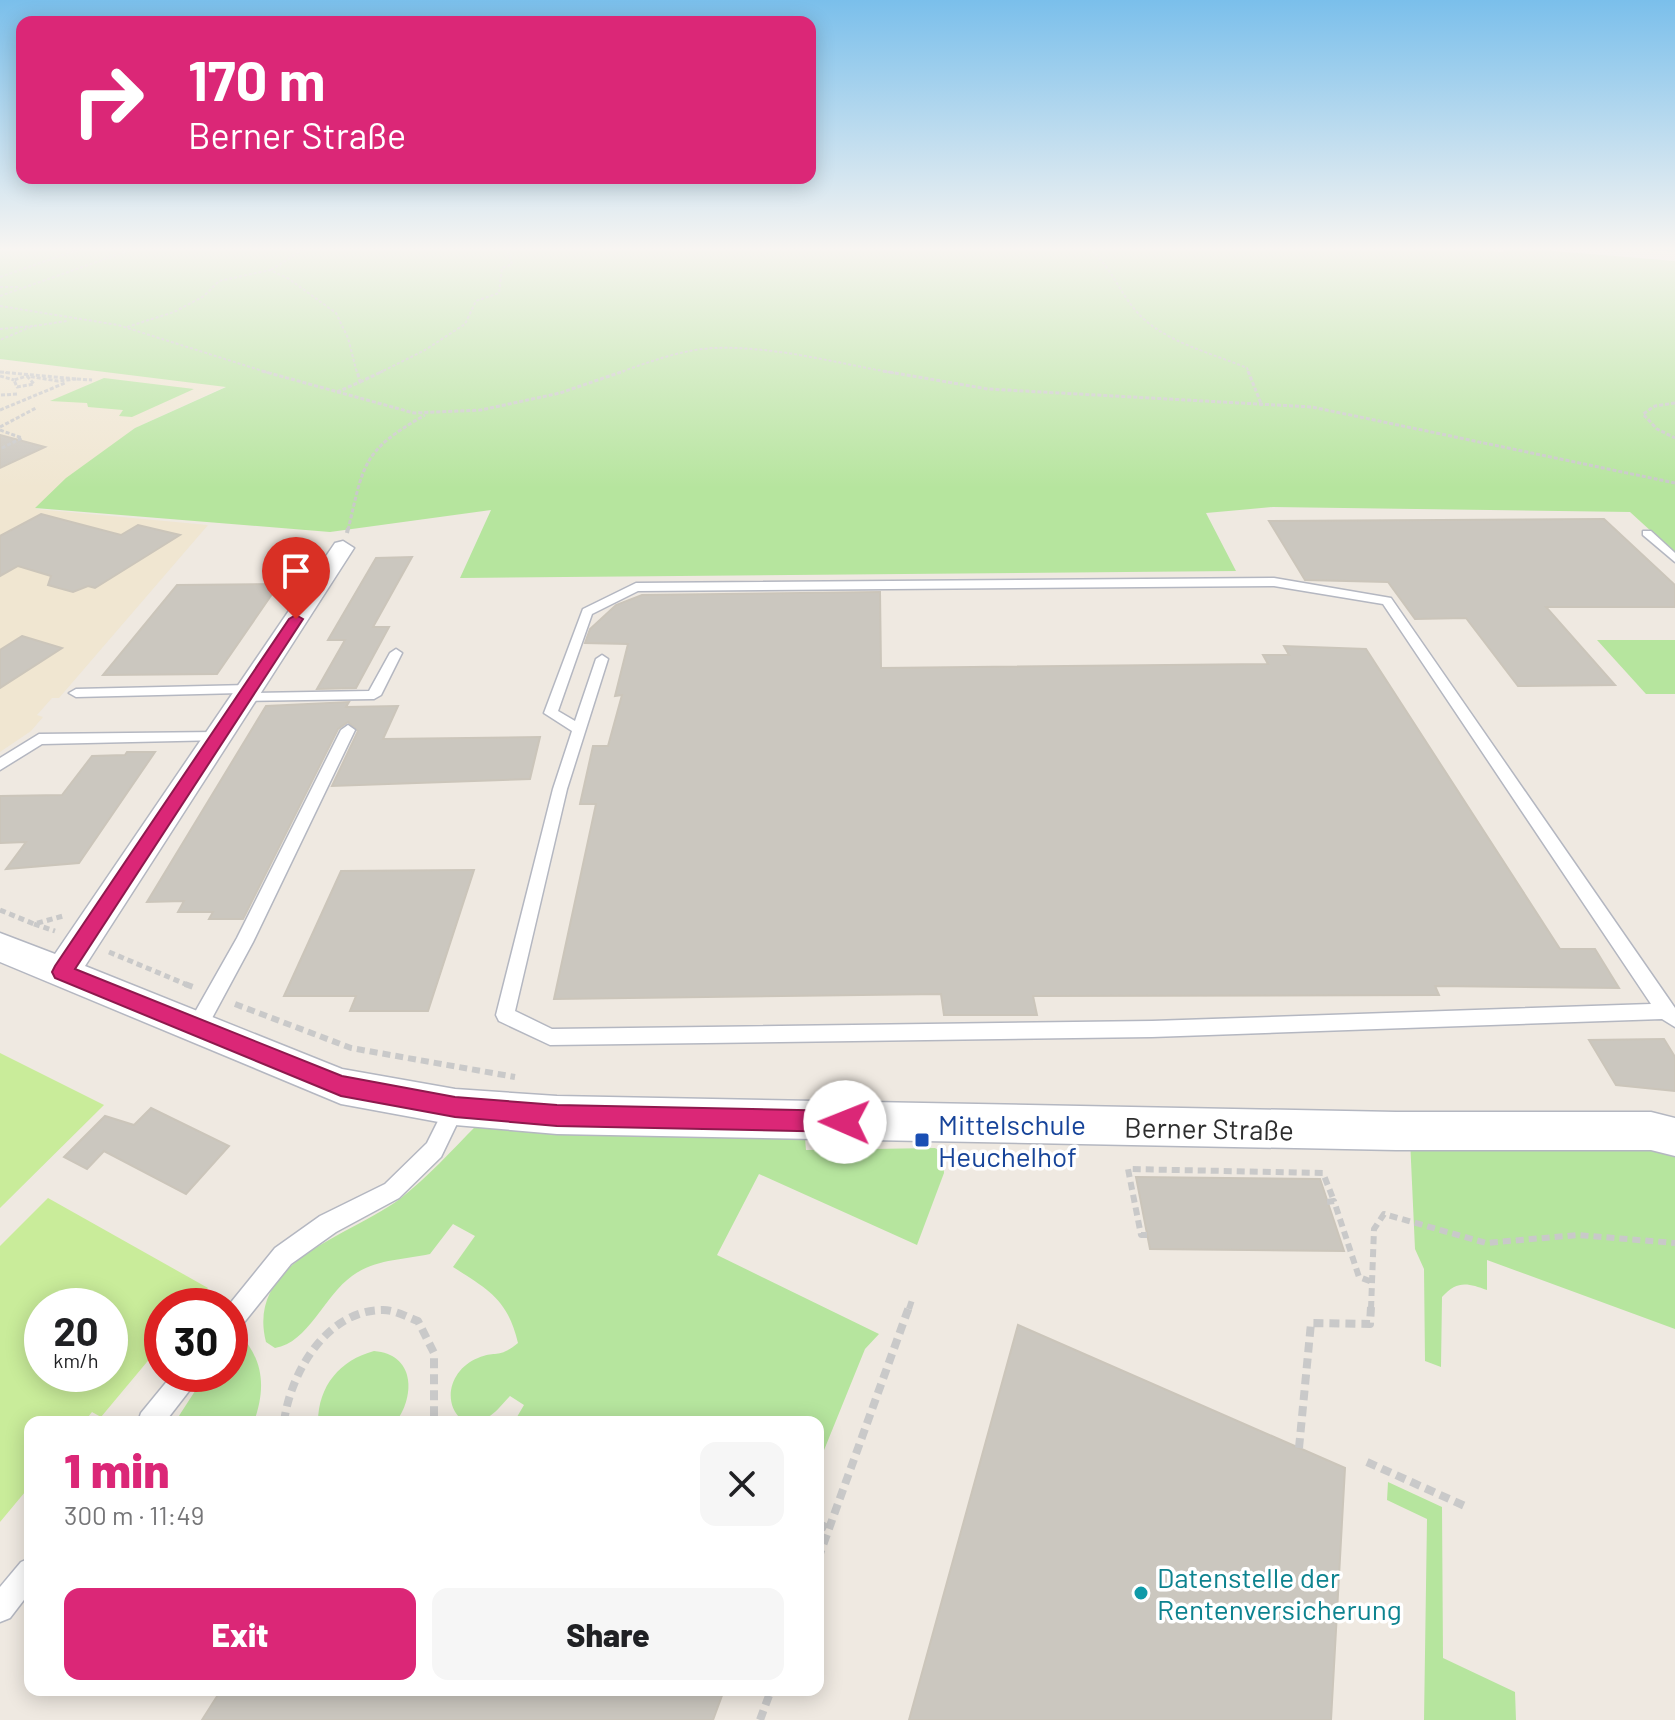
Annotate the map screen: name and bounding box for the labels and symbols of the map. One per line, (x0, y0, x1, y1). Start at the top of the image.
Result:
pin (262, 537, 330, 619)
position arrow (803, 1080, 887, 1164)
place label: Mittelschule Heuchelhof (938, 1107, 1086, 1173)
street label: Berner Straße (1124, 1110, 1294, 1146)
marker: Mittelschule Heuchelhof (913, 1131, 931, 1149)
speed limit sign: 30 (144, 1288, 248, 1392)
place label: Datenstelle der Rentenversicherung (1157, 1560, 1402, 1626)
marker: Datenstelle der Rentenversicherung (1132, 1584, 1150, 1602)

